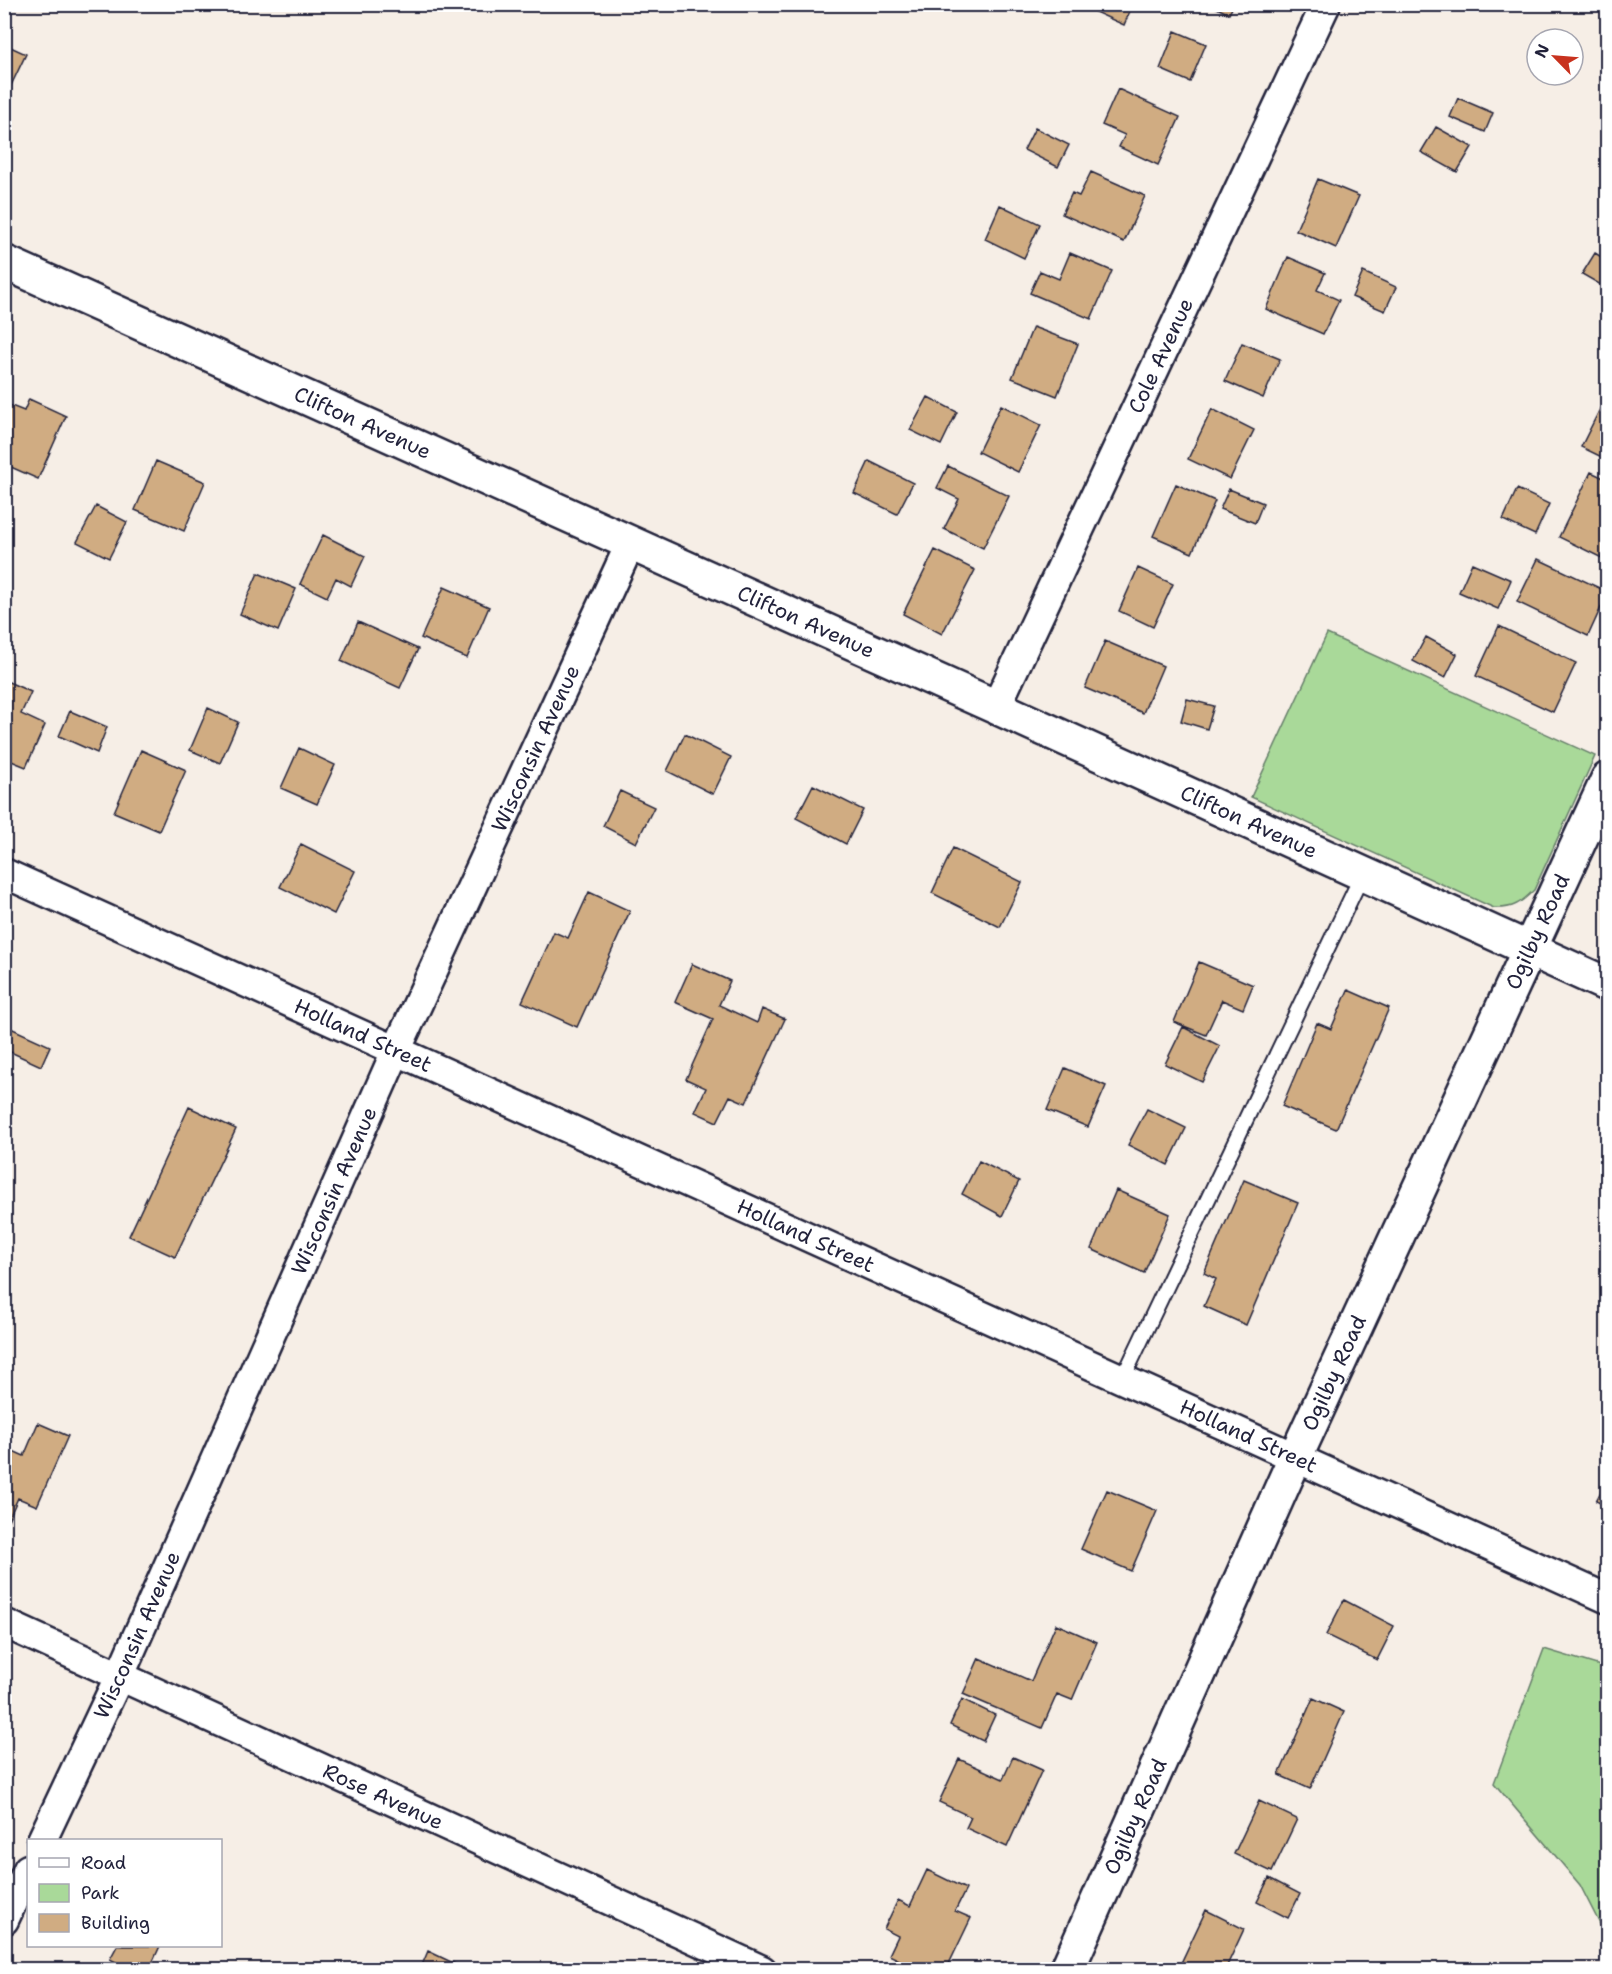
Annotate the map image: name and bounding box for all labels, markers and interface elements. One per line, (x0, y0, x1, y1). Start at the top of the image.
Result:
north arrow (1525, 27, 1585, 87)
text: N (1530, 41, 1554, 61)
street label: Cole Avenue (1122, 294, 1200, 418)
street label: Clifton Avenue (290, 380, 436, 466)
street label: Clifton Avenue (733, 579, 879, 665)
street label: Wisconsin Avenue (485, 660, 586, 837)
street label: Clifton Avenue (1176, 779, 1322, 865)
street label: Ogilby Road (1499, 869, 1576, 994)
street label: Holland Street (290, 992, 436, 1079)
street label: Wisconsin Avenue (285, 1102, 384, 1279)
street label: Holland Street (732, 1192, 879, 1279)
street label: Ogilby Road (1295, 1311, 1373, 1435)
street label: Holland Street (1175, 1393, 1322, 1480)
street label: Wisconsin Avenue (87, 1547, 187, 1723)
street label: Ogilby Road (1097, 1754, 1173, 1879)
street label: Rose Avenue (318, 1757, 448, 1836)
legend (27, 1839, 222, 1947)
text: Road (81, 1851, 126, 1875)
text: Park (81, 1881, 120, 1905)
text: Building (81, 1911, 150, 1935)

